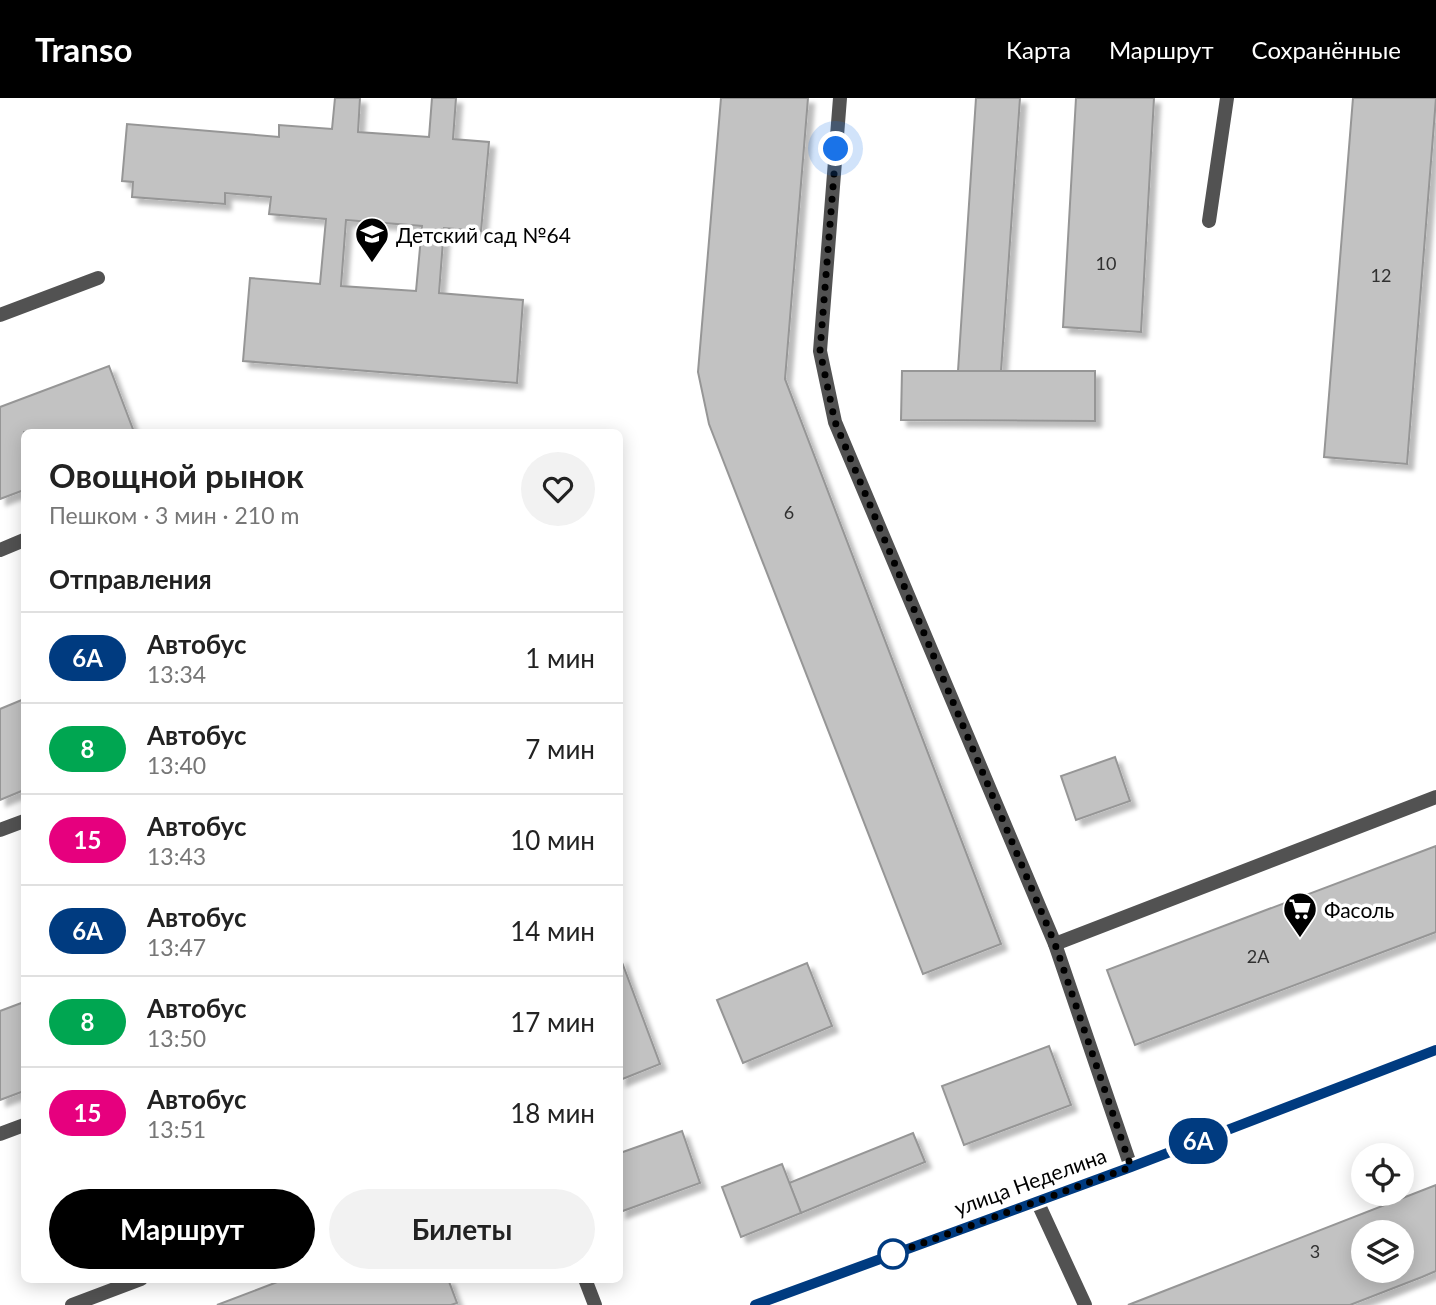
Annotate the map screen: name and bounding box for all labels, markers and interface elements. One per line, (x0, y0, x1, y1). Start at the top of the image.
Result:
text: Transo (35, 29, 132, 69)
text: Карта (1006, 35, 1071, 64)
text: Маршрут (1109, 35, 1214, 64)
text: Сохранённые (1252, 35, 1401, 64)
your location (818, 131, 853, 166)
school or university icon: Детский сад №64 (353, 215, 391, 264)
place label: Детский сад №64 (396, 222, 571, 247)
house number: 10 (1096, 252, 1116, 274)
house number: 12 (1371, 264, 1391, 286)
button: heart (521, 452, 595, 526)
text: Овощной рынок (49, 455, 304, 495)
text: Пешком · 3 мин · 210 m (49, 501, 299, 529)
house number: 6 (784, 501, 794, 523)
text: Отправления (49, 563, 212, 595)
text: Автобус (147, 628, 246, 660)
text: 1 мин (525, 642, 595, 674)
text: 6А (72, 643, 103, 672)
text: 13:34 (147, 660, 206, 688)
text: Автобус (147, 719, 246, 751)
text: 7 мин (525, 733, 595, 765)
text: 8 (81, 734, 94, 763)
text: 13:40 (147, 751, 206, 779)
text: Автобус (147, 810, 246, 842)
text: 10 мин (510, 824, 595, 856)
text: 15 (74, 825, 101, 854)
text: 13:43 (147, 842, 206, 870)
supermarket icon: Фасоль (1281, 890, 1319, 939)
place label: Фасоль (1324, 897, 1394, 922)
text: Автобус (147, 901, 246, 933)
text: 14 мин (510, 915, 595, 947)
text: 6А (72, 916, 103, 945)
text: 13:47 (147, 933, 206, 961)
house number: 2А (1247, 945, 1270, 967)
text: Автобус (147, 992, 246, 1024)
text: 17 мин (510, 1006, 595, 1038)
text: 8 (81, 1007, 94, 1036)
text: 13:50 (147, 1024, 206, 1052)
text: Автобус (147, 1083, 246, 1115)
text: 18 мин (510, 1097, 595, 1129)
text: 15 (74, 1098, 101, 1127)
text: 13:51 (147, 1115, 206, 1143)
line badge: 6А (1166, 1118, 1230, 1164)
text: 6А (1183, 1126, 1213, 1155)
street label: улица Неделина (951, 1142, 1109, 1220)
map controls (1351, 1143, 1414, 1283)
button: locate (1351, 1143, 1414, 1206)
button: Маршрут (49, 1189, 315, 1269)
button: Билеты (329, 1189, 595, 1269)
button: layers (1351, 1220, 1414, 1283)
unlabelled marker (878, 1239, 908, 1269)
house number: 3 (1310, 1240, 1320, 1262)

